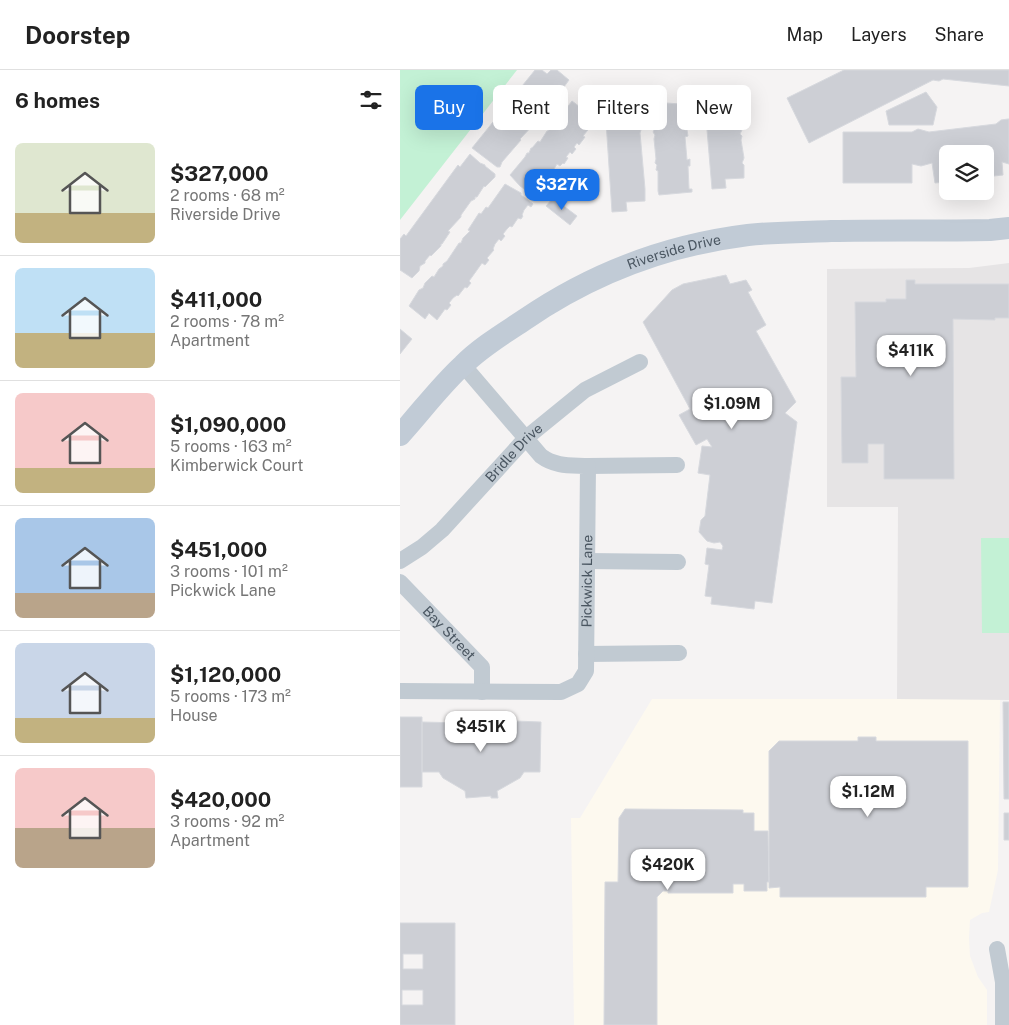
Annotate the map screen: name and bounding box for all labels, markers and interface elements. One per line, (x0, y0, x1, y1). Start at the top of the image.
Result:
text: Doorstep (25, 21, 130, 49)
text: Map (787, 24, 823, 45)
text: Layers (851, 24, 907, 45)
text: Share (935, 24, 984, 45)
chip: Buy (415, 85, 483, 130)
chip: Rent (493, 85, 568, 130)
chip: Filters (578, 85, 667, 130)
chip: New (677, 85, 751, 130)
icon: filters (357, 86, 385, 114)
text: 6 homes (15, 88, 100, 113)
map controls (939, 145, 994, 200)
button: layers (939, 145, 994, 200)
text: $327,000 (170, 161, 269, 186)
icon: home (55, 163, 115, 223)
pin: $327K (527, 168, 597, 211)
text: $327K (535, 175, 589, 194)
text: 2 rooms · 68 m² (170, 186, 285, 205)
text: Riverside Drive (170, 205, 281, 224)
street label: Riverside Drive (625, 231, 722, 273)
text: $411,000 (170, 287, 262, 312)
icon: home (55, 288, 115, 348)
text: 2 rooms · 78 m² (170, 312, 284, 331)
text: Apartment (170, 331, 250, 350)
pin: $411K (876, 334, 946, 377)
text: $411K (888, 341, 934, 360)
pin: $1.09M (691, 388, 773, 430)
text: $1.09M (703, 394, 761, 413)
text: $1,090,000 (170, 412, 286, 437)
icon: home (55, 413, 115, 473)
street label: Bridle Drive (482, 420, 546, 485)
text: 5 rooms · 163 m² (170, 437, 292, 456)
text: Kimberwick Court (170, 456, 303, 475)
street label: Pickwick Lane (578, 535, 595, 628)
text: $451,000 (170, 537, 267, 562)
icon: home (55, 538, 115, 598)
text: 3 rooms · 101 m² (170, 562, 288, 581)
text: Pickwick Lane (170, 581, 276, 600)
street label: Bay Street (420, 603, 479, 663)
text: $1,120,000 (170, 662, 281, 687)
icon: home (55, 663, 115, 723)
text: 5 rooms · 173 m² (170, 687, 291, 706)
text: House (170, 706, 218, 725)
pin: $451K (446, 710, 516, 753)
text: $451K (456, 717, 506, 736)
pin: $1.12M (827, 776, 909, 818)
text: $1.12M (841, 782, 895, 801)
text: $420,000 (170, 787, 271, 812)
icon: home (55, 788, 115, 848)
text: 3 rooms · 92 m² (170, 812, 284, 831)
text: Apartment (170, 831, 250, 850)
pin: $420K (633, 848, 703, 891)
text: $420K (641, 855, 695, 874)

